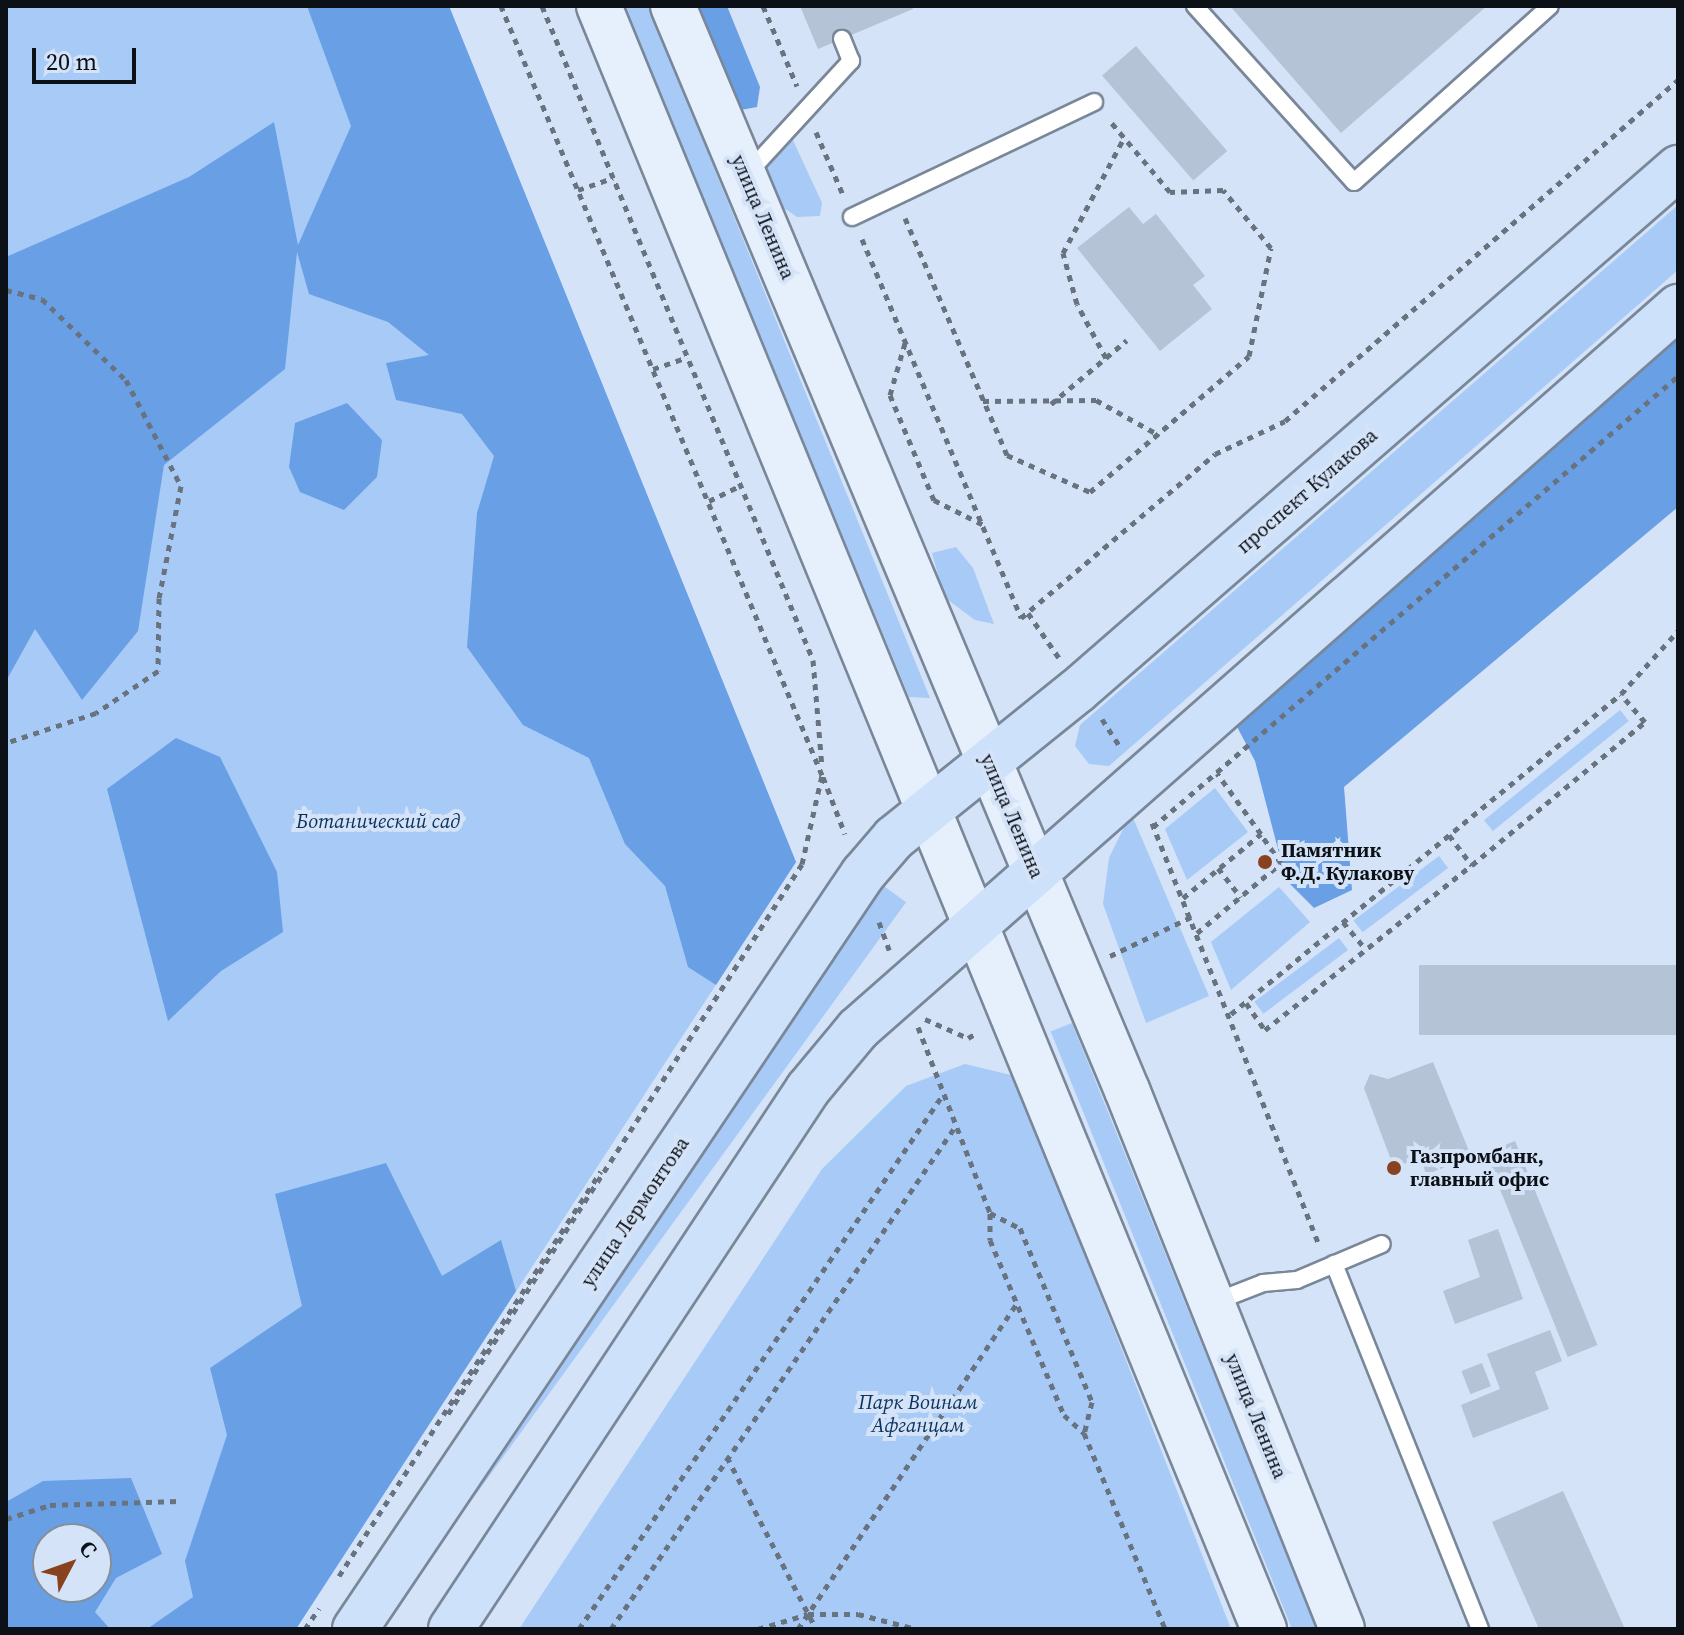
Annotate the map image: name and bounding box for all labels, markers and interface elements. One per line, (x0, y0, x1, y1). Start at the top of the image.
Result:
scale bar (36, 32, 140, 82)
text: 20 m (46, 45, 97, 78)
street label: улица Ленина (726, 151, 800, 283)
street label: проспект Кулакова (1232, 423, 1382, 559)
street label: улица Ленина (975, 750, 1049, 882)
park label: Ботанический сад (296, 809, 460, 833)
place label: Памятник Ф.Д. Кулакову (1281, 838, 1414, 885)
marker: Памятник Ф.Д. Кулакову (1256, 853, 1274, 871)
street label: улица Лермонтова (576, 1132, 694, 1292)
place label: Газпромбанк, главный офис (1410, 1144, 1549, 1191)
marker: Газпромбанк, главный офис (1385, 1159, 1403, 1177)
street label: улица Ленина (1220, 1350, 1292, 1482)
park label: Парк Воинам Афганцам (858, 1391, 978, 1438)
north arrow (32, 1523, 112, 1603)
text: С (73, 1534, 104, 1564)

